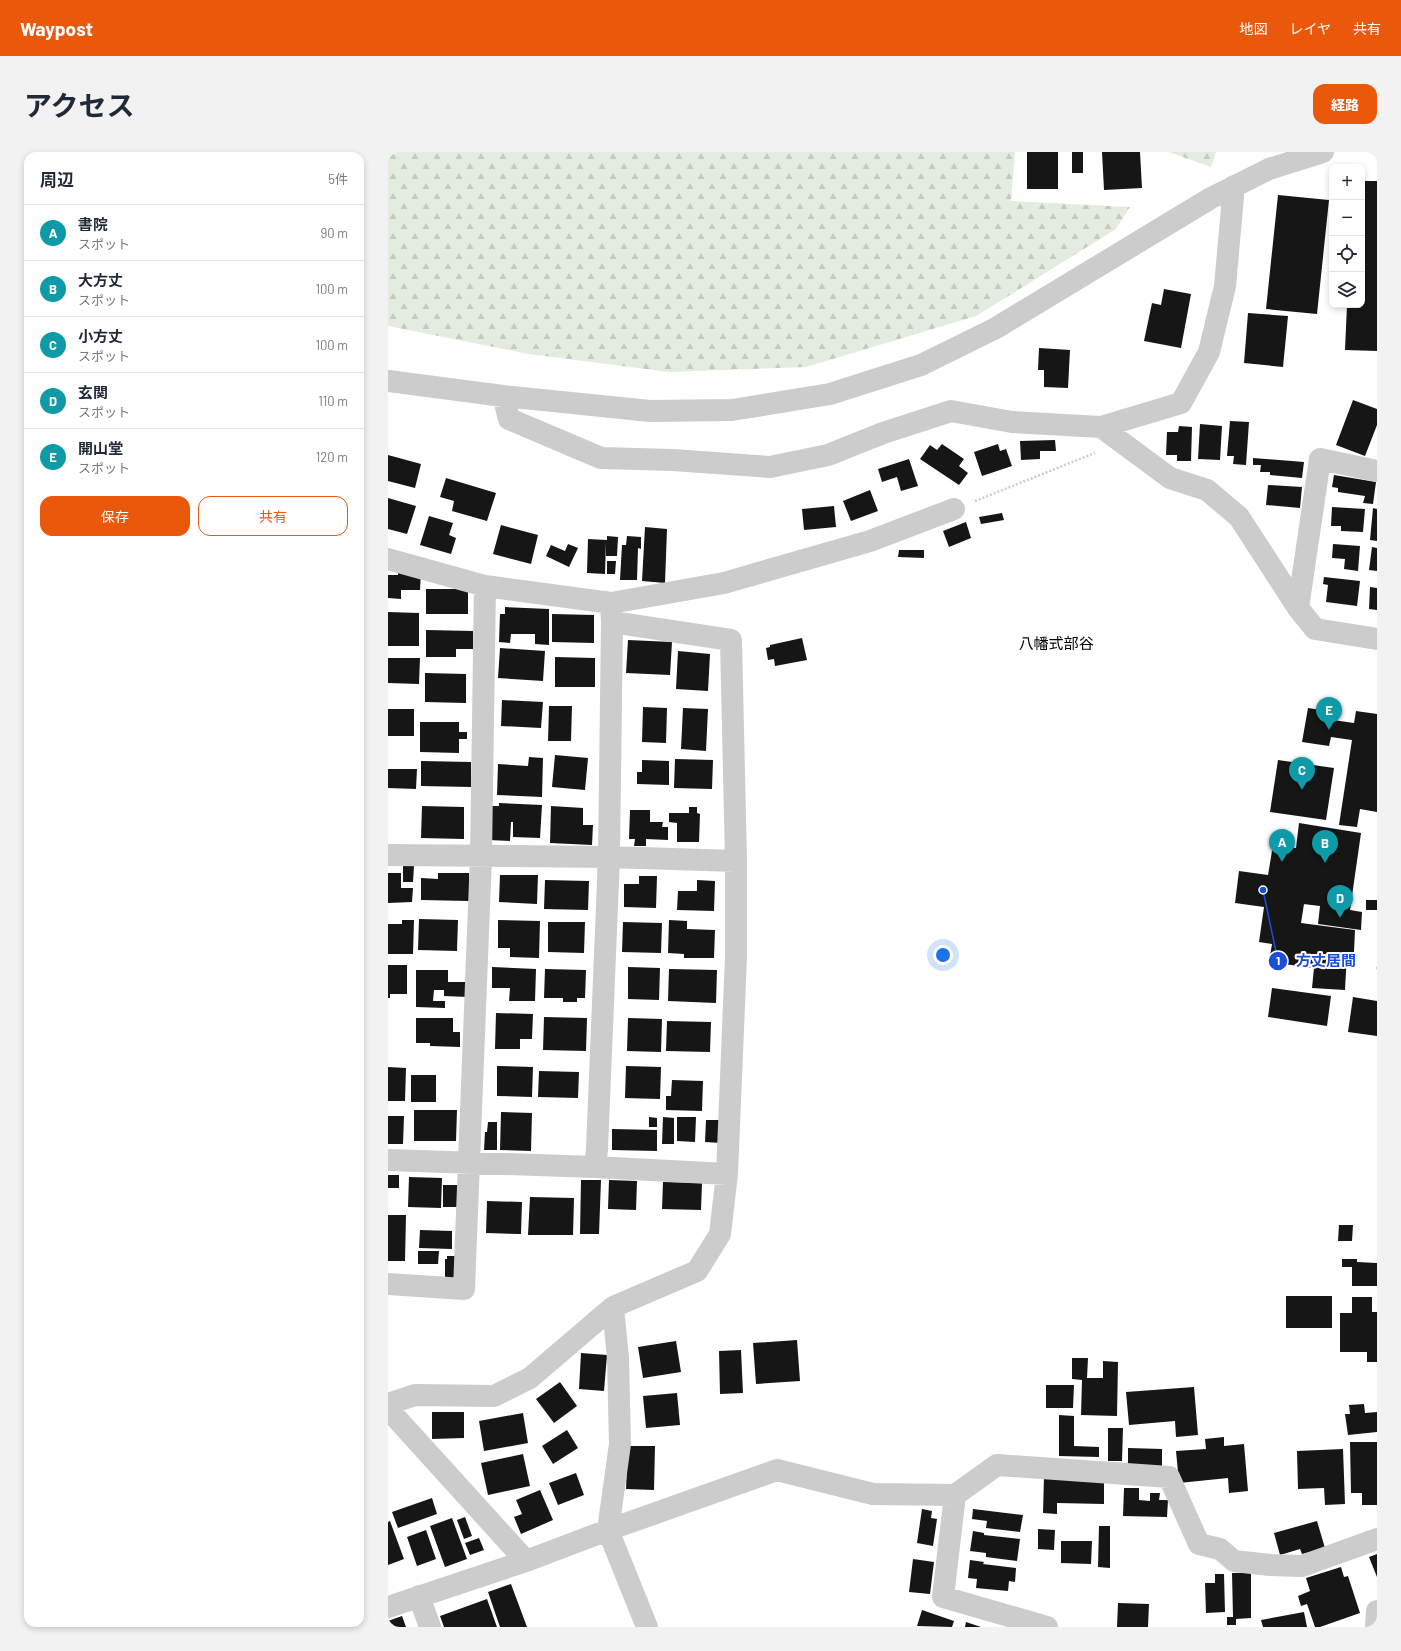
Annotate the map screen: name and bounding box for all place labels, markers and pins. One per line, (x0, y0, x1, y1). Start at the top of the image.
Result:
pin: E (1316, 697, 1342, 730)
pin: C (1289, 757, 1315, 790)
pin: A (1269, 829, 1295, 862)
pin: B (1312, 830, 1338, 863)
pin: D (1327, 885, 1353, 918)
callout: 方丈居間 (1268, 947, 1364, 974)

